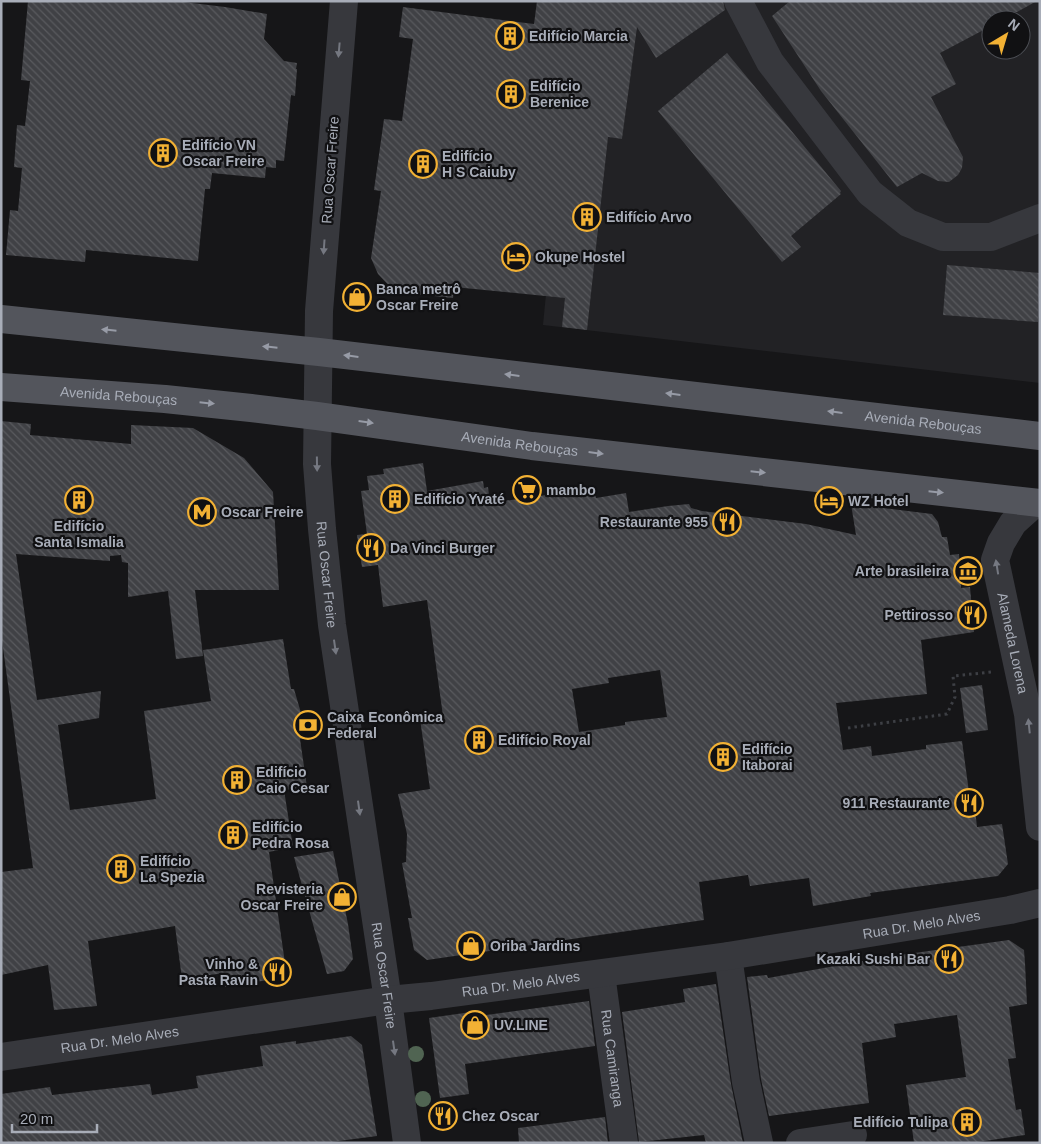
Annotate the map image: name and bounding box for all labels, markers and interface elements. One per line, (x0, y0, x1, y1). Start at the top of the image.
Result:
north arrow (981, 10, 1031, 60)
text: N (1005, 15, 1023, 34)
building icon: Edifício Marcia (495, 21, 525, 51)
place label: Edifício Marcia (529, 28, 628, 44)
one-way arrow (335, 42, 343, 58)
place label: Edifício Berenice (530, 78, 589, 110)
building icon: Edifício Berenice (496, 79, 526, 109)
street label: Rua Oscar Freire (318, 116, 342, 224)
place label: Edifício VN Oscar Freire (182, 137, 265, 169)
building icon: Edifício VN Oscar Freire (148, 138, 178, 168)
place label: Edifício H S Caiuby (442, 148, 516, 180)
building icon: Edifício H S Caiuby (408, 149, 438, 179)
building icon: Edifício Arvo (572, 202, 602, 232)
place label: Edifício Arvo (606, 209, 692, 225)
one-way arrow (319, 239, 327, 255)
hotel icon: Okupe Hostel (501, 242, 531, 272)
place label: Okupe Hostel (535, 249, 625, 265)
place label: Banca metrô Oscar Freire (376, 281, 461, 313)
shop icon: Banca metrô Oscar Freire (342, 282, 372, 312)
one-way arrow (101, 326, 117, 334)
one-way arrow (262, 343, 278, 351)
one-way arrow (342, 352, 358, 360)
one-way arrow (504, 371, 520, 379)
street label: Avenida Rebouças (60, 383, 178, 408)
one-way arrow (665, 390, 681, 398)
one-way arrow (199, 399, 215, 407)
one-way arrow (827, 408, 843, 416)
street label: Avenida Rebouças (864, 408, 982, 437)
one-way arrow (358, 419, 374, 427)
street label: Avenida Rebouças (460, 428, 579, 459)
one-way arrow (588, 449, 604, 457)
one-way arrow (313, 457, 321, 473)
one-way arrow (750, 468, 766, 476)
supermarket icon: mambo (512, 475, 542, 505)
place label: mambo (546, 482, 596, 498)
building icon: Edifício Yvaté (380, 484, 410, 514)
building icon: Edifício Santa Ismalia (64, 485, 94, 515)
hotel icon: WZ Hotel (814, 486, 844, 516)
one-way arrow (929, 488, 945, 496)
place label: Edifício Yvaté (414, 491, 505, 507)
place label: WZ Hotel (848, 493, 909, 509)
metro station icon: Oscar Freire (187, 497, 217, 527)
place label: Oscar Freire (221, 504, 304, 520)
restaurant icon: Restaurante 955 (712, 507, 742, 537)
place label: Restaurante 955 (600, 514, 708, 530)
place label: Edifício Santa Ismalia (34, 518, 124, 550)
street label: Rua Oscar Freire (313, 520, 340, 629)
restaurant icon: Da Vinci Burger (356, 533, 386, 563)
place label: Da Vinci Burger (390, 540, 495, 556)
museum icon: Arte brasileira (953, 556, 983, 586)
one-way arrow (992, 559, 1000, 575)
place label: Arte brasileira (855, 563, 949, 579)
street label: Alameda Lorena (994, 591, 1031, 695)
restaurant icon: Pettirosso (957, 600, 987, 630)
place label: Pettirosso (885, 607, 953, 623)
one-way arrow (331, 640, 339, 656)
place label: Caixa Econômica Federal (327, 709, 443, 741)
bank icon: Caixa Econômica Federal (293, 710, 323, 740)
one-way arrow (1025, 718, 1033, 734)
building icon: Edifício Royal (464, 725, 494, 755)
place label: Edifício Royal (498, 732, 591, 748)
place label: Edifício Itaborai (742, 741, 793, 773)
building icon: Edifício Itaborai (708, 742, 738, 772)
place label: Edifício Caio Cesar (256, 764, 330, 796)
building icon: Edifício Caio Cesar (222, 765, 252, 795)
restaurant icon: 911 Restaurante (954, 788, 984, 818)
place label: 911 Restaurante (843, 795, 950, 811)
one-way arrow (355, 800, 363, 816)
place label: Edifício Pedra Rosa (252, 819, 329, 851)
building icon: Edifício Pedra Rosa (218, 820, 248, 850)
place label: Edifício La Spezia (140, 853, 205, 885)
building icon: Edifício La Spezia (106, 854, 136, 884)
place label: Revisteria Oscar Freire (241, 881, 323, 913)
shop icon: Revisteria Oscar Freire (327, 882, 357, 912)
street label: Rua Dr. Melo Alves (861, 907, 982, 942)
street label: Rua Oscar Freire (368, 921, 400, 1030)
shop icon: Oriba Jardins (456, 931, 486, 961)
place label: Oriba Jardins (490, 938, 580, 954)
restaurant icon: Kazaki Sushi Bar (934, 944, 964, 974)
place label: Kazaki Sushi Bar (816, 951, 931, 967)
place label: Vinho & Pasta Ravin (179, 956, 258, 988)
restaurant icon: Vinho & Pasta Ravin (262, 957, 292, 987)
street label: Rua Dr. Melo Alves (461, 968, 581, 1000)
street label: Rua Camiranga (598, 1008, 627, 1108)
shop icon: UV.LINE (460, 1010, 490, 1040)
place label: UV.LINE (494, 1017, 548, 1033)
street label: Rua Dr. Melo Alves (60, 1023, 180, 1056)
one-way arrow (390, 1040, 398, 1056)
restaurant icon: Chez Oscar (428, 1101, 458, 1131)
scale bar (12, 1102, 98, 1134)
building icon: Edifício Tulipa (952, 1107, 982, 1137)
place label: Chez Oscar (462, 1108, 540, 1124)
text: 20 m (20, 1110, 53, 1127)
place label: Edifício Tulipa (853, 1114, 948, 1130)

